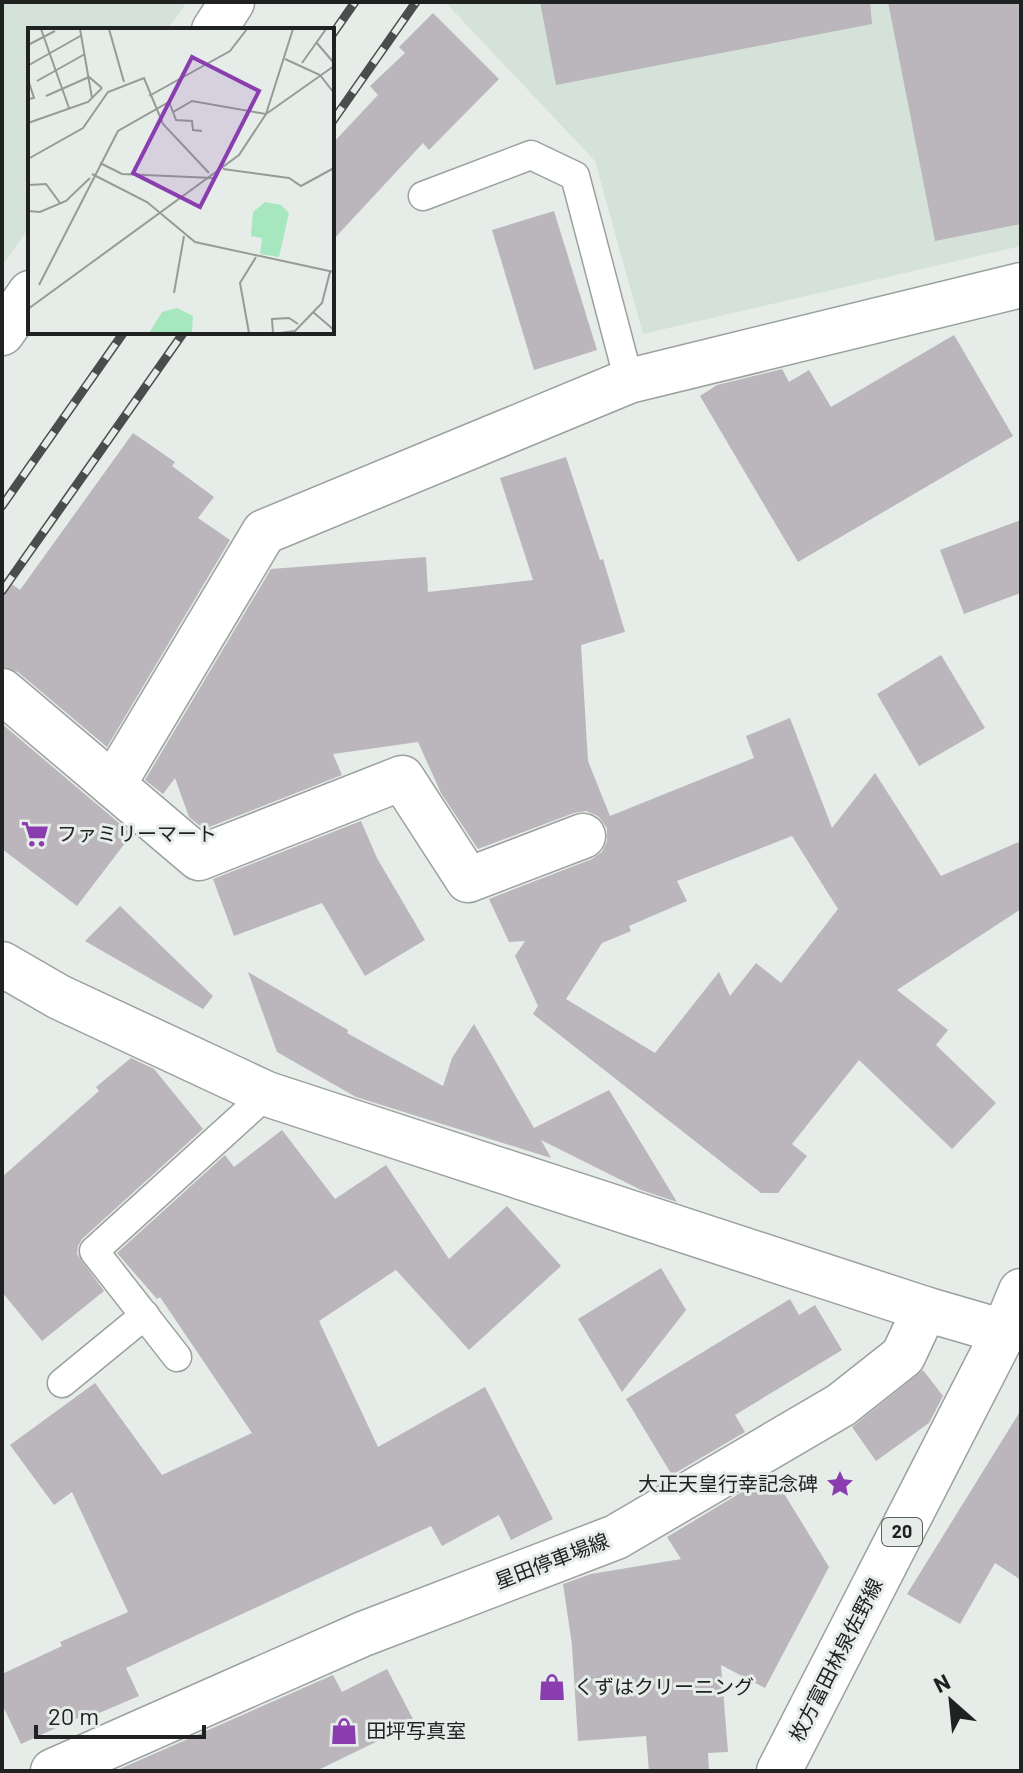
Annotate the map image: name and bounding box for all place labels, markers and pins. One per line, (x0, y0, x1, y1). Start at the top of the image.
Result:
supermarket icon: ファミリーマート (20, 819, 50, 849)
place label: ファミリーマート (57, 821, 217, 845)
place icon: 大正天皇行幸記念碑 (825, 1469, 855, 1499)
place label: 大正天皇行幸記念碑 (638, 1471, 818, 1495)
shop icon: くずはクリーニング (537, 1672, 567, 1702)
place label: くずはクリーニング (574, 1674, 754, 1698)
shop icon: 田坪写真室 (329, 1716, 359, 1746)
place label: 田坪写真室 (366, 1718, 466, 1742)

